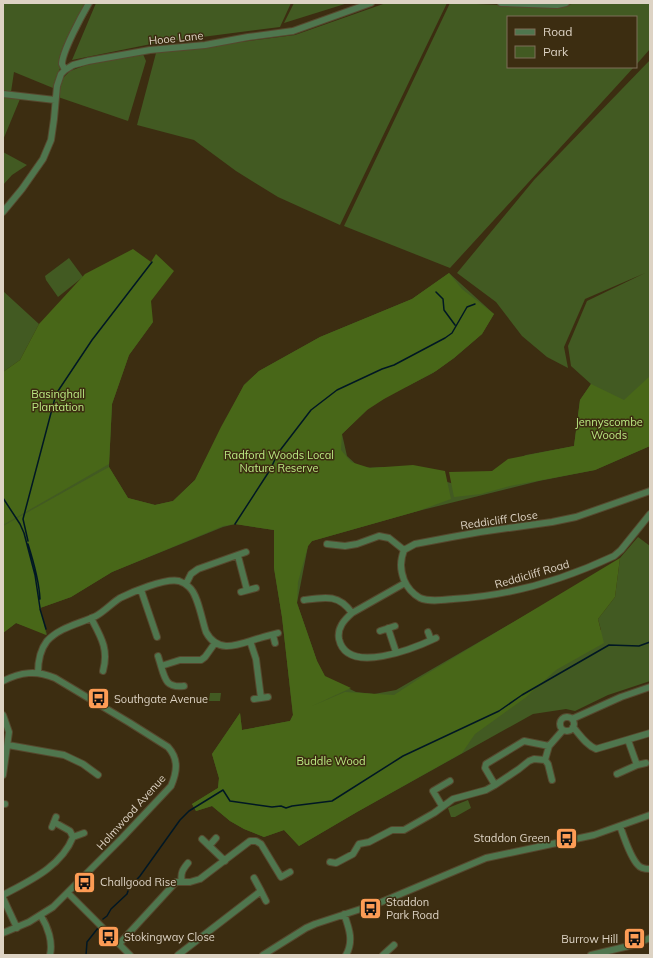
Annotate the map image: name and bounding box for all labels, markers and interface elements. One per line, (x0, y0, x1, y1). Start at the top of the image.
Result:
legend (507, 16, 637, 68)
text: Road (543, 24, 572, 39)
street label: Hooe Lane (148, 28, 204, 48)
text: Park (543, 44, 569, 59)
park label: Basinghall Plantation (31, 387, 85, 414)
park label: Jennyscombe Woods (575, 415, 643, 442)
park label: Radford Woods Local Nature Reserve (224, 448, 334, 475)
street label: Reddicliff Close (459, 508, 539, 532)
street label: Reddicliff Road (493, 557, 571, 591)
bus stop icon: Southgate Avenue (85, 686, 111, 712)
place label: Southgate Avenue (114, 692, 208, 706)
park label: Buddle Wood (296, 754, 366, 768)
street label: Holmwood Avenue (93, 771, 169, 853)
bus stop icon: Staddon Green (553, 825, 579, 851)
place label: Staddon Green (474, 831, 550, 845)
bus stop icon: Challgood Rise (72, 869, 98, 895)
place label: Challgood Rise (100, 875, 176, 889)
bus stop icon: Staddon Park Road (358, 895, 384, 921)
place label: Staddon Park Road (386, 895, 439, 922)
bus stop icon: Stokingway Close (96, 924, 122, 950)
bus stop icon: Burrow Hill (621, 926, 647, 952)
place label: Stokingway Close (124, 930, 215, 944)
place label: Burrow Hill (561, 932, 618, 946)

